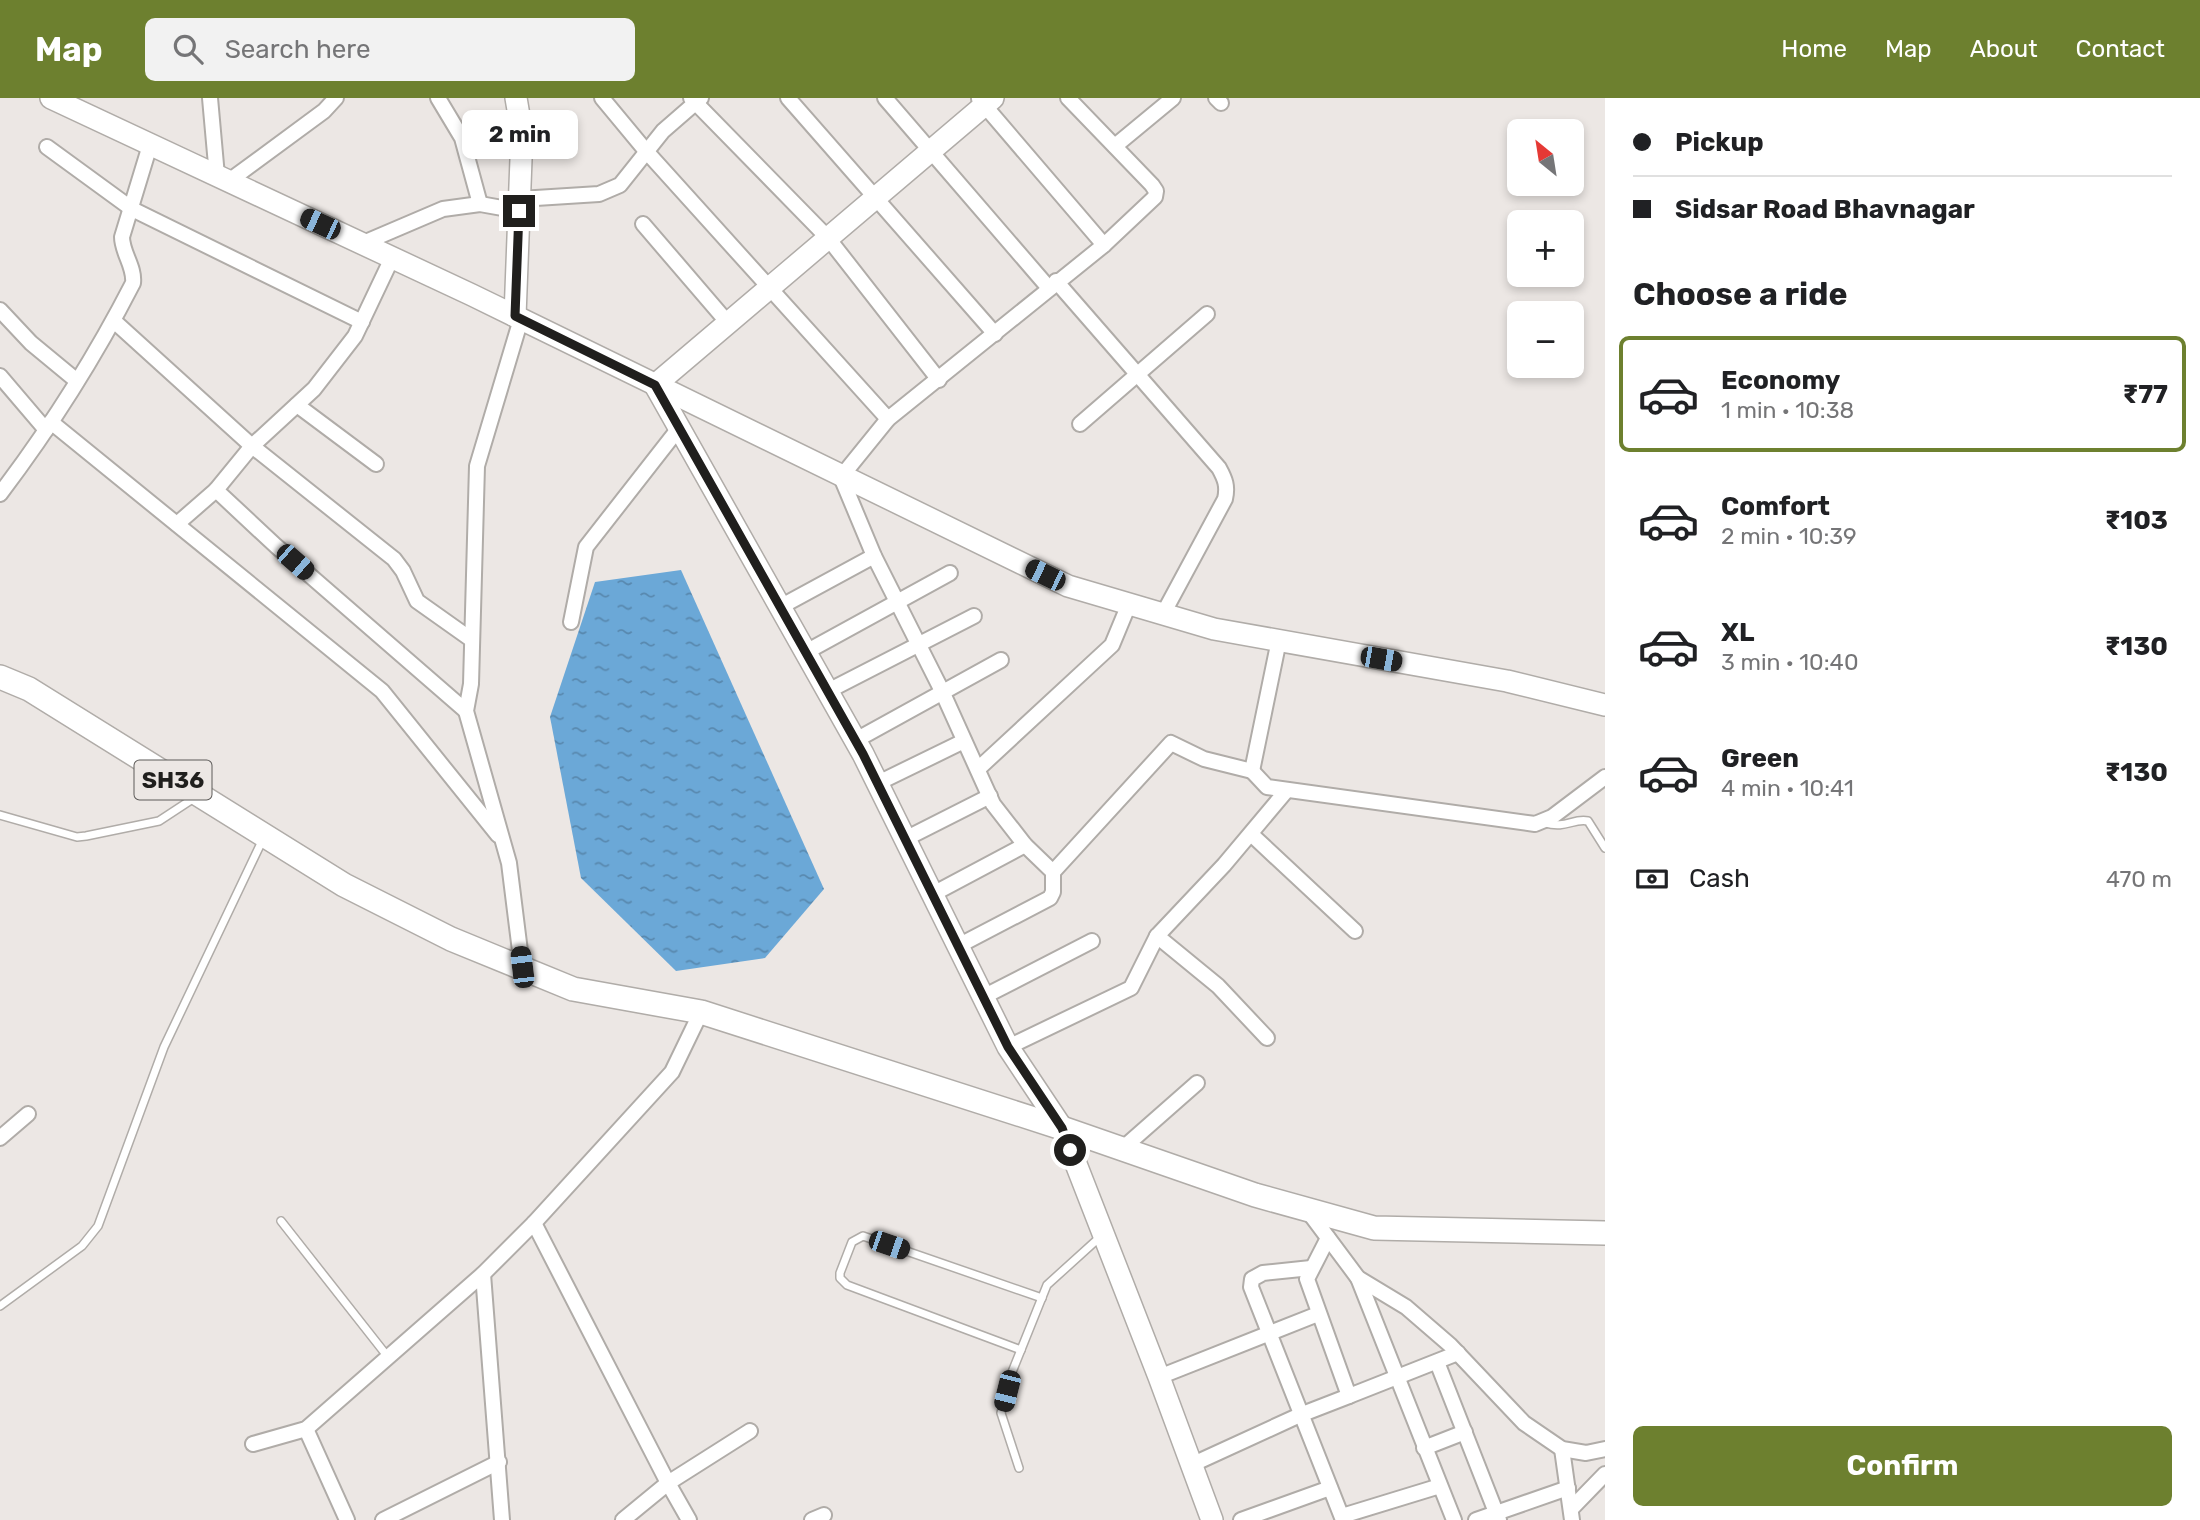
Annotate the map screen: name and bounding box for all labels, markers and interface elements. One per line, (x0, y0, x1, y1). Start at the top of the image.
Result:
search box (145, 18, 635, 81)
text: Map (35, 30, 103, 69)
icon: search (169, 30, 207, 68)
text: Search here (225, 34, 370, 65)
text: Home (1781, 35, 1847, 63)
text: Map (1885, 35, 1932, 63)
text: About (1970, 35, 2038, 63)
text: Contact (2076, 35, 2165, 63)
callout: 2 min (461, 109, 577, 158)
north arrow (1507, 119, 1584, 196)
map controls (1507, 119, 1584, 378)
text: 2 min (489, 120, 551, 148)
text: Pickup (1675, 127, 1764, 158)
text: Sidsar Road Bhavnagar (1675, 194, 1975, 225)
route end (503, 195, 535, 227)
car (297, 206, 344, 242)
button: + (1507, 210, 1584, 287)
text: Choose a ride (1633, 275, 1847, 313)
button: − (1507, 301, 1584, 378)
icon: car (1637, 363, 1700, 426)
text: Economy (1721, 365, 1840, 396)
text: ₹77 (2123, 379, 2168, 410)
text: 1 min · 10:38 (1721, 396, 1854, 424)
icon: car (1637, 489, 1700, 552)
text: Comfort (1721, 491, 1830, 522)
text: ₹103 (2105, 505, 2168, 536)
text: 2 min · 10:39 (1721, 522, 1857, 550)
car (273, 540, 318, 584)
car (1022, 556, 1069, 594)
icon: car (1637, 615, 1700, 678)
text: XL (1721, 617, 1754, 648)
text: ₹130 (2105, 631, 2168, 662)
car (1359, 645, 1404, 673)
text: 3 min · 10:40 (1721, 648, 1859, 676)
icon: car (1637, 741, 1700, 804)
text: Green (1721, 743, 1799, 774)
text: ₹130 (2105, 757, 2168, 788)
road number: SH36 (134, 760, 212, 800)
text: 4 min · 10:41 (1721, 774, 1854, 802)
icon: cash (1633, 860, 1671, 898)
text: Cash (1689, 863, 1750, 894)
text: 470 m (2106, 865, 2172, 893)
car (510, 945, 535, 989)
route start (1054, 1134, 1086, 1166)
car (866, 1228, 913, 1262)
car (992, 1368, 1023, 1414)
button: Confirm (1633, 1426, 2172, 1506)

